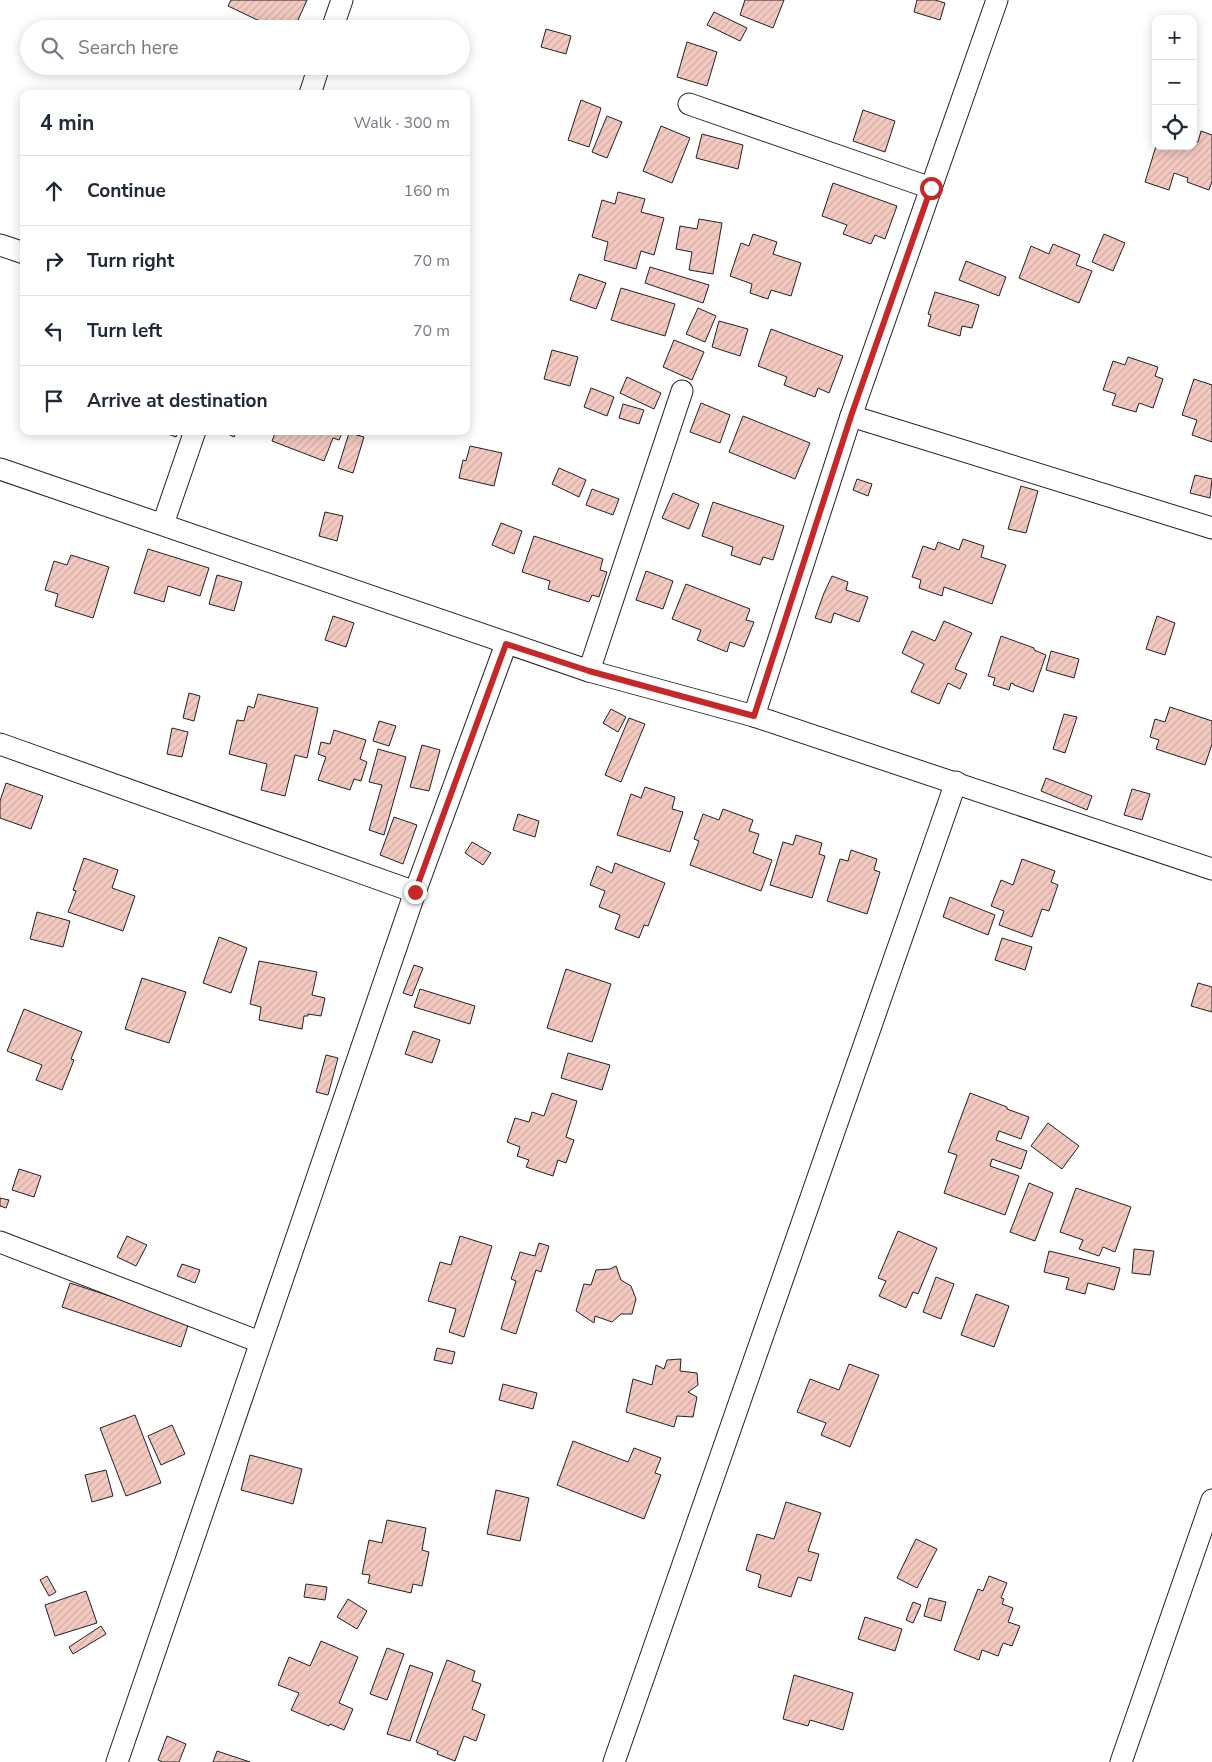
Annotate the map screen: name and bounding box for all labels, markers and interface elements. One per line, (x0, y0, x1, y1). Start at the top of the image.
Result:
map controls (1152, 15, 1197, 150)
button: + (1152, 15, 1197, 60)
search box (20, 20, 470, 75)
icon: search (38, 34, 66, 62)
text: Search here (78, 35, 179, 61)
button: − (1152, 60, 1197, 105)
button: locate (1152, 105, 1197, 150)
text: 4 min (40, 109, 94, 137)
text: Walk · 300 m (354, 112, 450, 134)
icon: ahead (40, 177, 68, 205)
route start (920, 177, 943, 200)
text: Continue (87, 178, 166, 204)
text: 160 m (403, 180, 450, 202)
icon: right (40, 247, 68, 275)
text: Turn right (87, 248, 174, 274)
text: 70 m (413, 250, 450, 272)
icon: left (40, 317, 68, 345)
text: Turn left (87, 318, 162, 344)
text: 70 m (413, 320, 450, 342)
icon: arrive (40, 387, 68, 415)
text: Arrive at destination (87, 388, 268, 414)
route end (404, 881, 427, 904)

